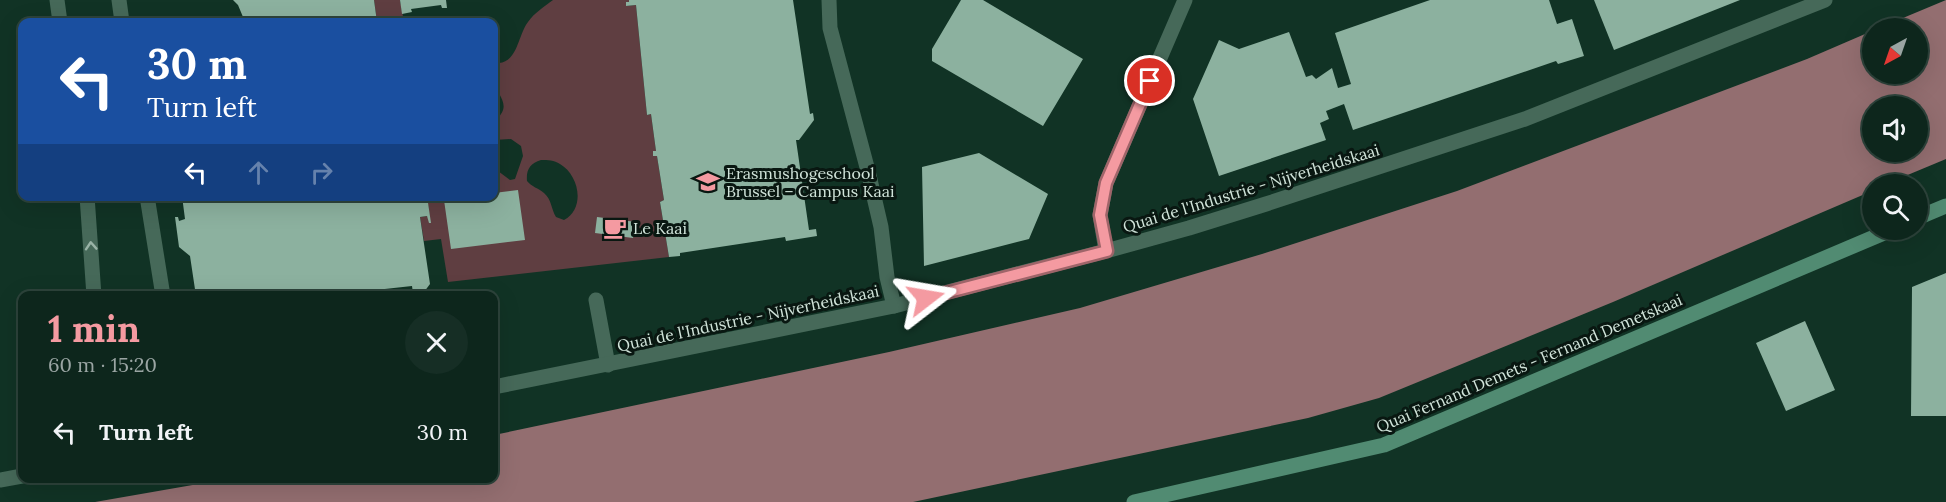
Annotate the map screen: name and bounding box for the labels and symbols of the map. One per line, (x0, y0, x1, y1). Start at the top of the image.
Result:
north arrow (1862, 18, 1928, 84)
pin (1124, 55, 1175, 106)
street label: Quai de l'Industrie - Nijverheidskaai (1120, 139, 1382, 237)
place label: Erasmushogeschool Brussel – Campus Kaai (726, 163, 894, 201)
school or university icon: Erasmushogeschool Brussel – Campus Kaai (695, 169, 721, 195)
cafe icon: Le Kaai (602, 215, 628, 241)
place label: Le Kaai (633, 218, 687, 238)
one-way arrow (84, 241, 97, 250)
position arrow (894, 266, 958, 330)
street label: Quai de l'Industrie - Nijverheidskaai (615, 280, 881, 356)
street label: Quai Fernand Demets - Fernand Demetskaai (1373, 289, 1685, 437)

